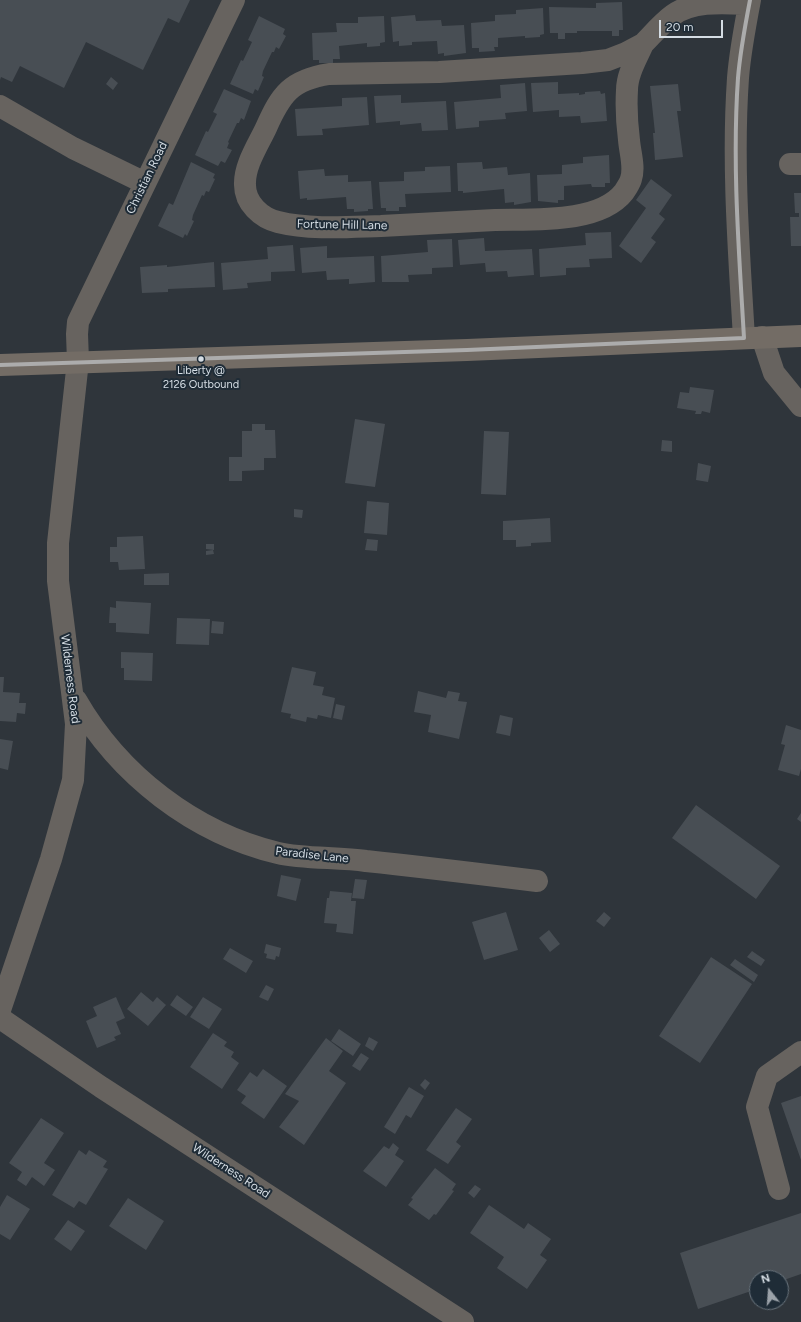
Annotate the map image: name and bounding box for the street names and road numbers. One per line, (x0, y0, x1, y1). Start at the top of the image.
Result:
street label: Christian Road (123, 140, 171, 216)
street label: Fortune Hill Lane (297, 217, 387, 233)
street label: Wilderness Road (57, 634, 83, 724)
street label: Paradise Lane (275, 844, 349, 866)
street label: Wilderness Road (190, 1141, 272, 1201)

